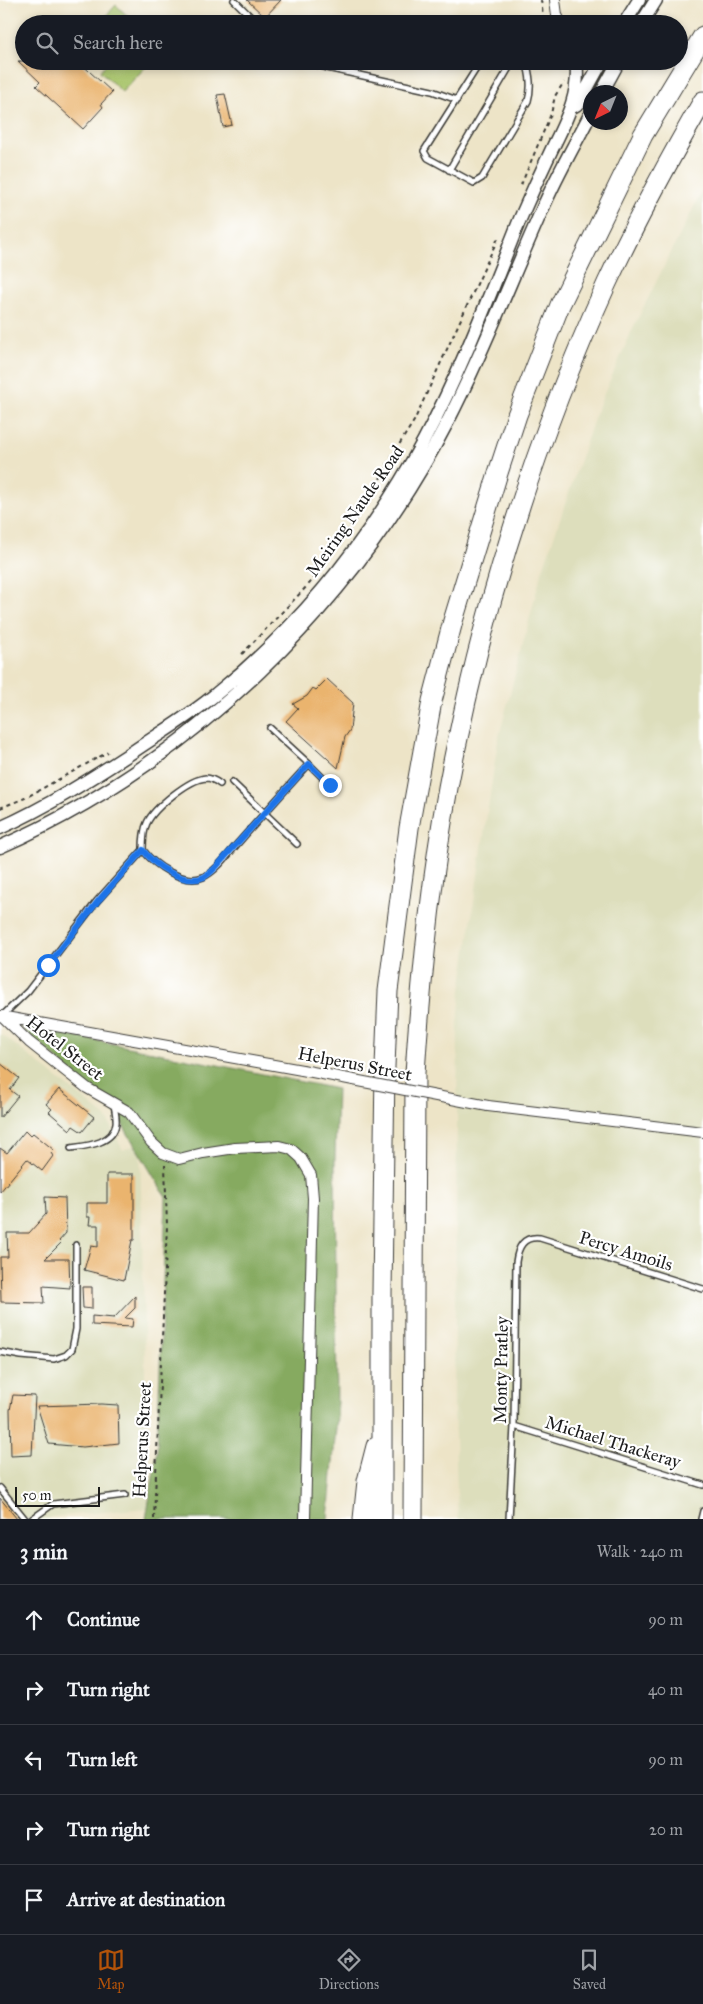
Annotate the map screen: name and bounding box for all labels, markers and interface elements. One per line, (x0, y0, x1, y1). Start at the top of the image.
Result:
search box (15, 15, 688, 70)
icon: search (33, 29, 61, 57)
text: Search here (73, 31, 163, 54)
north arrow (583, 85, 628, 130)
street label: Meiring Naude Road (301, 441, 409, 582)
route end (319, 774, 342, 797)
route start (37, 954, 60, 977)
street label: Hotel Street (22, 1011, 108, 1085)
street label: Helperus Street (296, 1042, 415, 1086)
street label: Percy Amoils (577, 1226, 675, 1276)
street label: Monty Pratley (489, 1316, 513, 1424)
street label: Helperus Street (128, 1381, 156, 1498)
street label: Michael Thackeray (543, 1411, 684, 1473)
scale bar (15, 1484, 100, 1507)
text: 50 m (22, 1487, 51, 1504)
text: 3 min (20, 1539, 68, 1565)
text: Walk · 240 m (597, 1542, 683, 1561)
icon: ahead (20, 1606, 48, 1634)
text: Continue (67, 1608, 140, 1631)
text: 90 m (648, 1610, 683, 1629)
icon: right (20, 1676, 48, 1704)
text: Turn right (67, 1678, 150, 1701)
text: 40 m (648, 1680, 683, 1699)
icon: left (20, 1746, 48, 1774)
text: Turn left (67, 1748, 137, 1771)
text: 90 m (648, 1750, 683, 1769)
icon: right (20, 1816, 48, 1844)
text: Turn right (67, 1818, 150, 1841)
text: 20 m (649, 1820, 683, 1839)
icon: arrive (20, 1886, 48, 1914)
text: Arrive at destination (67, 1888, 225, 1911)
tab: Map (97, 1946, 125, 1993)
tab: Directions (319, 1946, 379, 1993)
tab: Saved (573, 1946, 606, 1993)

